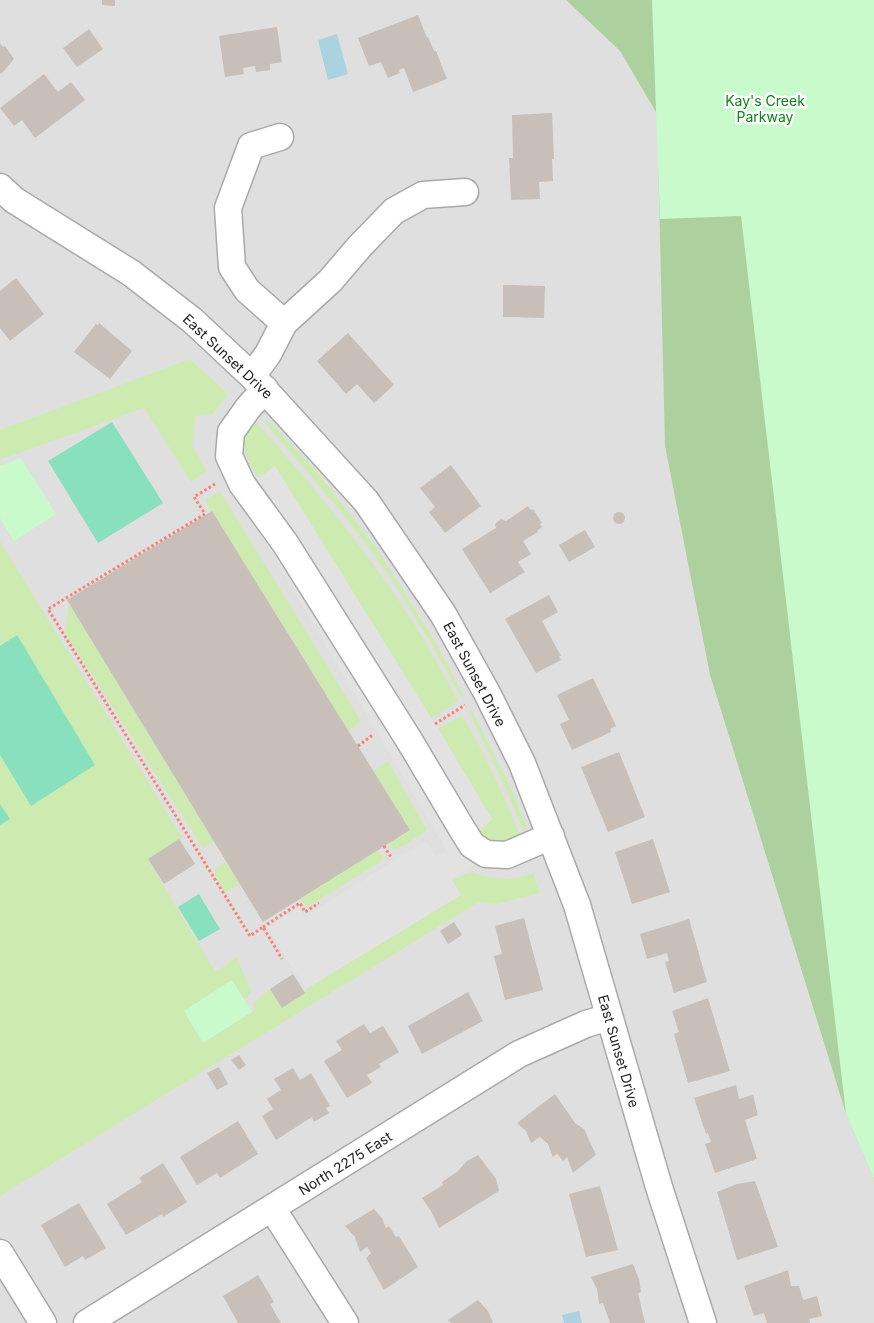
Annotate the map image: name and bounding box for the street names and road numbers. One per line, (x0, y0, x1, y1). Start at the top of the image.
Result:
street label: East Sunset Drive (180, 310, 276, 402)
street label: East Sunset Drive (440, 619, 510, 729)
street label: East Sunset Drive (595, 993, 643, 1109)
street label: North 2275 East (295, 1127, 395, 1199)

